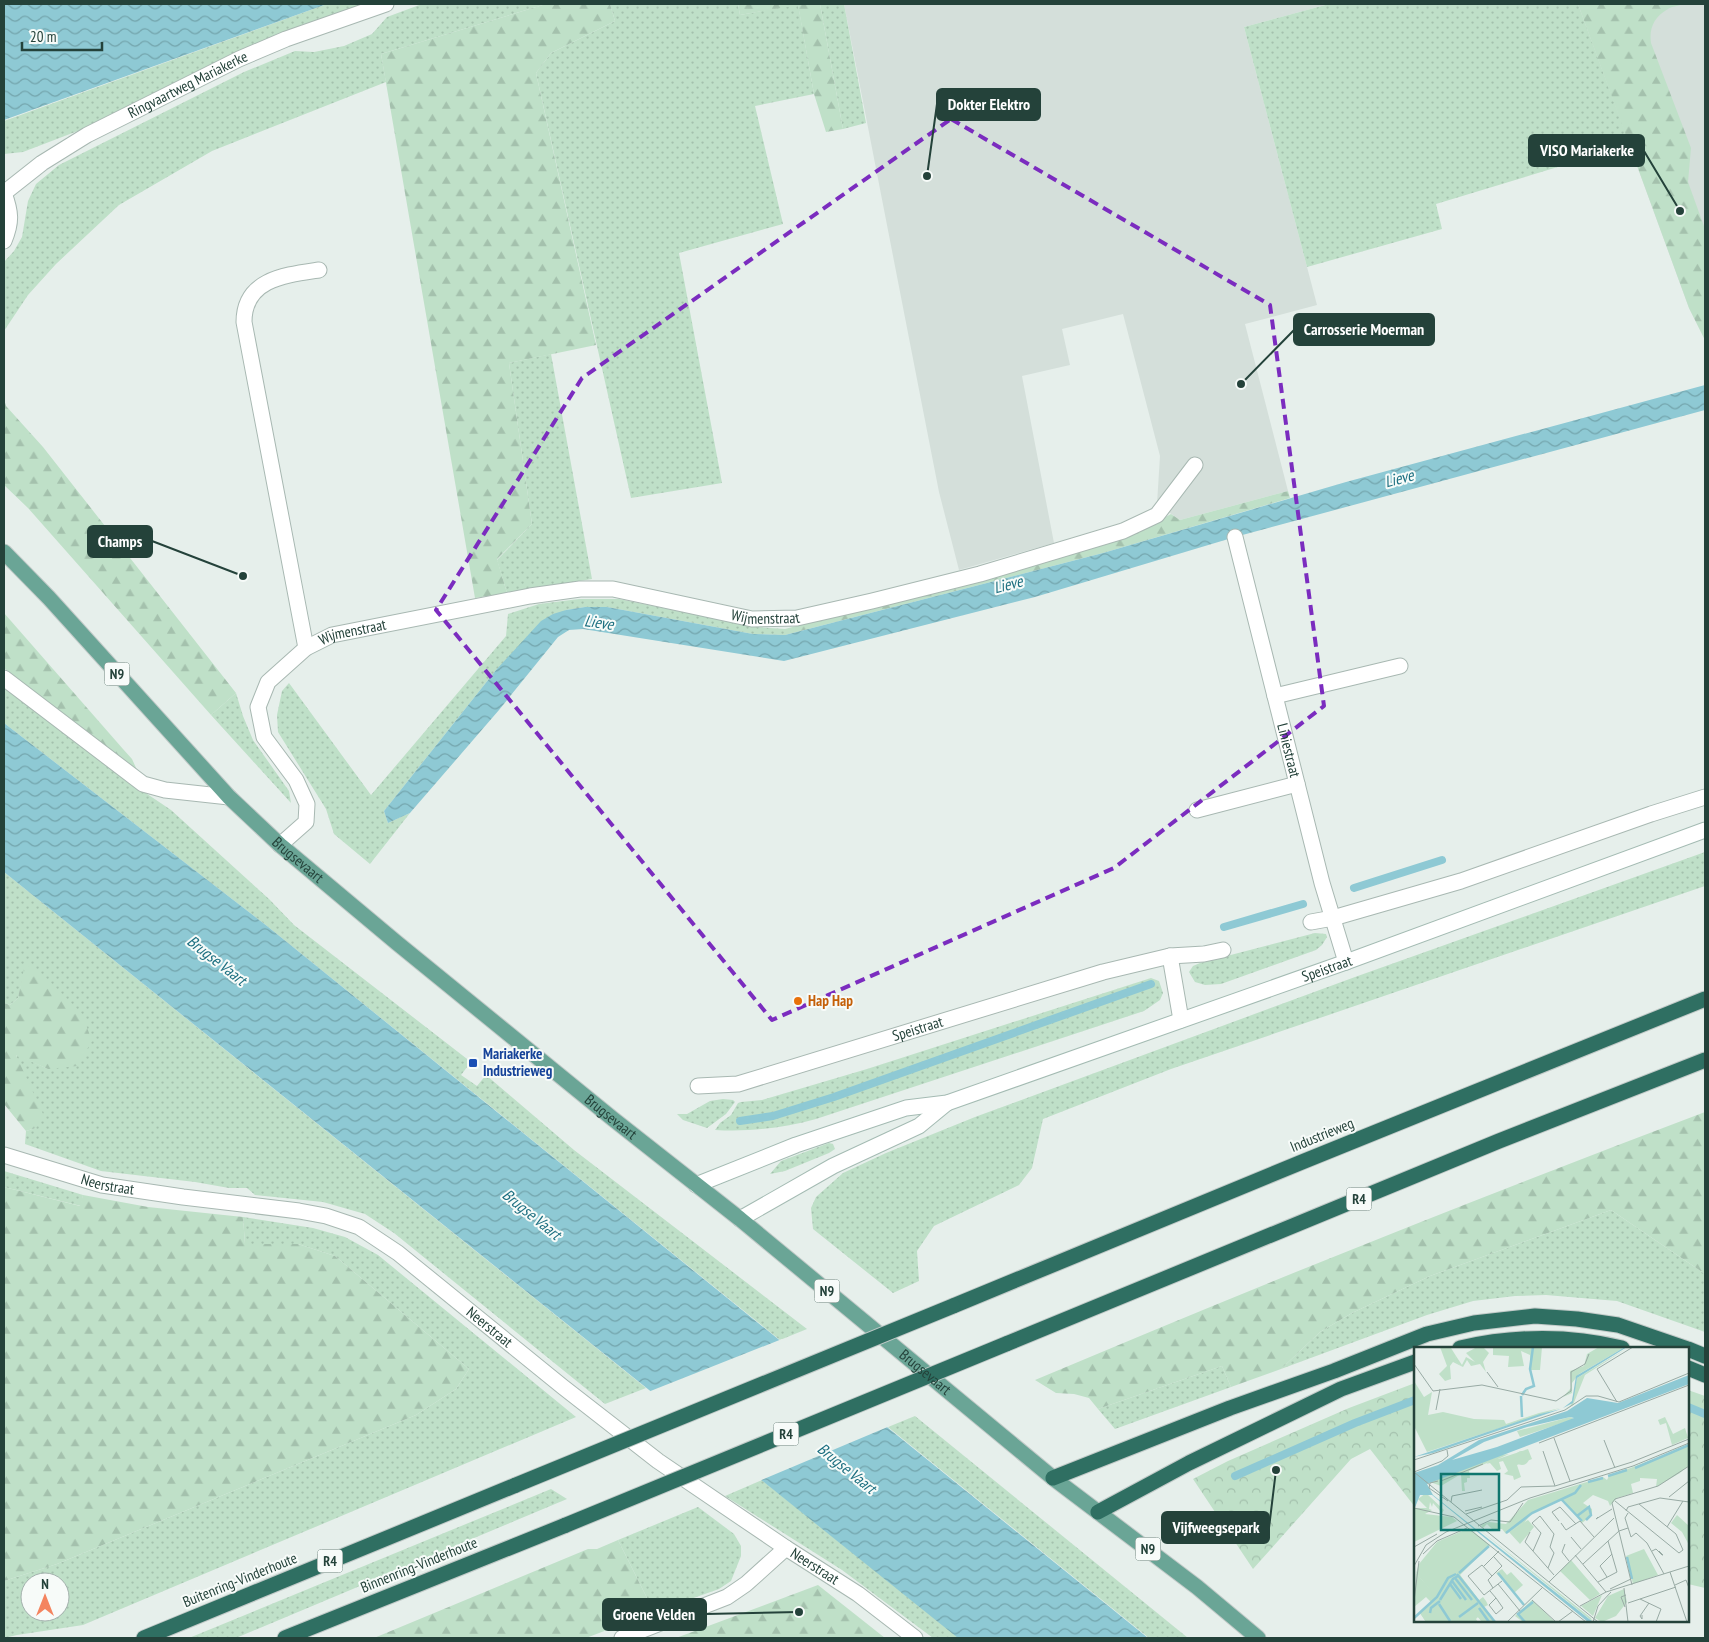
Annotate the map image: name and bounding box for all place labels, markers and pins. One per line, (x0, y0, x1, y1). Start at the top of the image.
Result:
callout: Dokter Elektro (937, 89, 1040, 120)
callout: VISO Mariakerke (1529, 135, 1644, 166)
callout: Carrosserie Moerman (1294, 314, 1434, 345)
callout: Champs (88, 526, 152, 557)
place label: Hap Hap (808, 991, 853, 1010)
marker: Hap Hap (792, 995, 804, 1007)
place label: Mariakerke Industrieweg (483, 1044, 553, 1080)
marker: Mariakerke Industrieweg (467, 1057, 479, 1069)
callout: Vijfweegsepark (1162, 1512, 1269, 1543)
callout: Groene Velden (603, 1599, 706, 1630)

